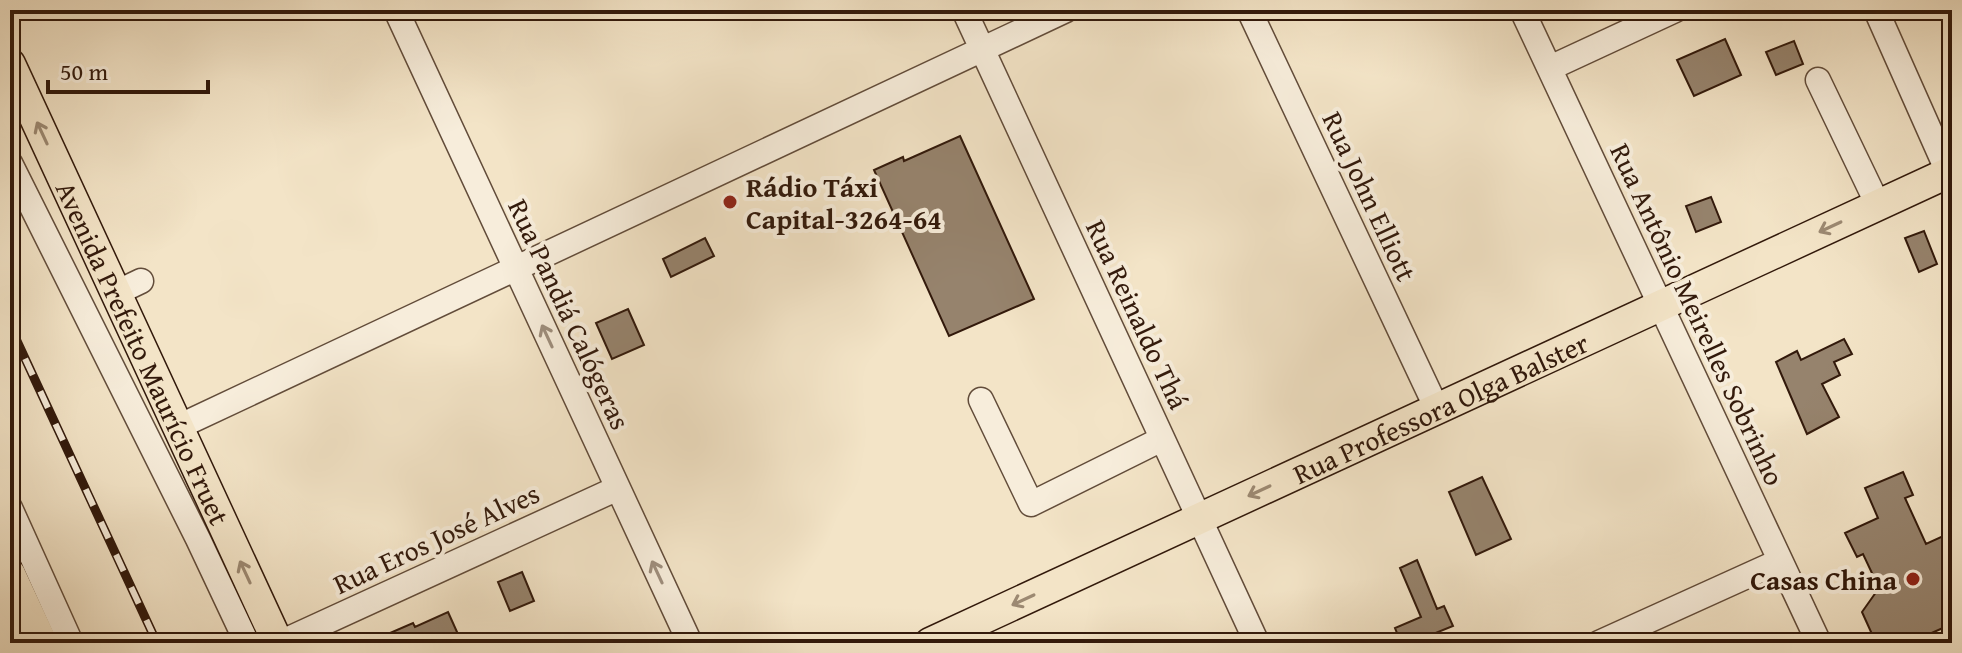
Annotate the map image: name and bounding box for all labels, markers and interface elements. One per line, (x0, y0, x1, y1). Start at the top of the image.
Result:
scale bar (48, 44, 208, 94)
text: 50 m (60, 54, 108, 89)
street label: Rua John Elliott (1313, 104, 1427, 288)
one-way arrow (34, 121, 49, 145)
street label: Rua Antônio Meirelles Sobrinho (1600, 136, 1796, 492)
place label: Rádio Táxi Capital-3264-64 (746, 166, 942, 239)
street label: Avenida Prefeito Maurício Fruet (46, 174, 241, 531)
street label: Rua Pandiá Calógeras (499, 192, 641, 436)
marker: Rádio Táxi Capital-3264-64 (721, 193, 739, 211)
street label: Rua Reinaldo Thá (1076, 213, 1200, 416)
one-way arrow (1819, 220, 1843, 235)
street label: Rua Professora Olga Balster (1286, 321, 1595, 493)
one-way arrow (539, 325, 554, 349)
street label: Rua Eros José Alves (326, 472, 546, 604)
one-way arrow (1248, 484, 1272, 499)
place label: Casas China (1750, 559, 1898, 600)
one-way arrow (237, 560, 252, 584)
one-way arrow (649, 561, 664, 585)
marker: Casas China (1904, 570, 1922, 588)
one-way arrow (1012, 593, 1036, 608)

